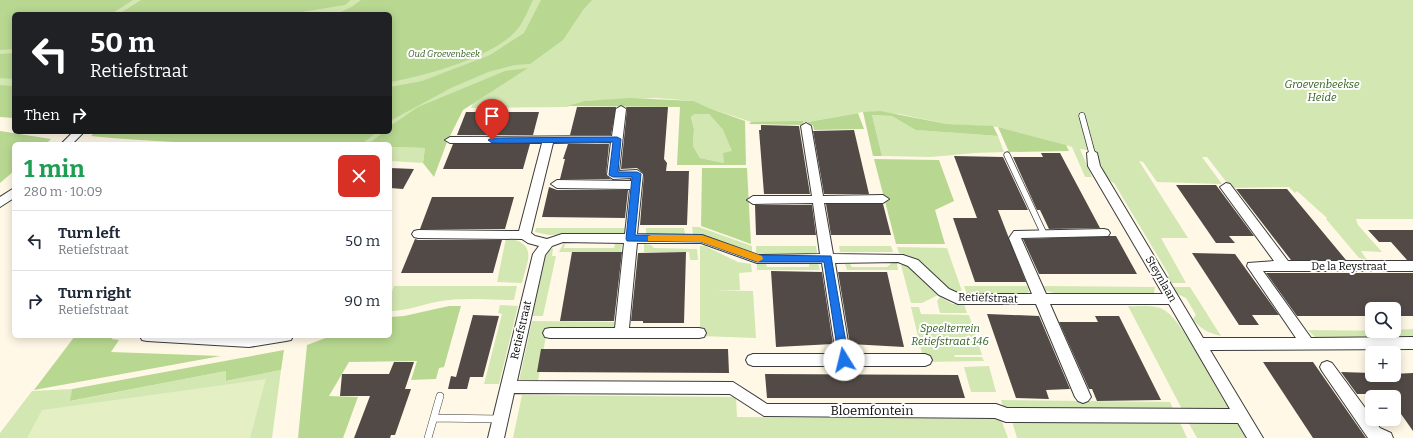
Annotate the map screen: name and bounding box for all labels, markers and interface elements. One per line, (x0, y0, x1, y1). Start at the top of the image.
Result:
text: 50 m (90, 26, 155, 59)
icon: left (24, 28, 76, 80)
park label: Oud Groevenbeek (408, 49, 480, 59)
text: Retiefstraat (90, 60, 188, 82)
park label: Groevenbeekse Heide (1284, 78, 1360, 104)
pin (475, 99, 509, 140)
icon: right (68, 104, 90, 126)
icon: arrive (481, 105, 503, 127)
text: Then (24, 106, 60, 124)
text: 1 min (24, 155, 85, 183)
button: close (338, 155, 380, 197)
text: 280 m · 10:09 (24, 184, 102, 199)
text: Turn left (58, 224, 120, 242)
icon: left (24, 230, 46, 252)
text: 50 m (345, 232, 380, 250)
text: Retiefstraat (58, 242, 129, 257)
street label: Steynlaan (1143, 254, 1179, 304)
street label: De la Reystraat (1311, 260, 1387, 273)
text: Turn right (58, 284, 131, 302)
icon: right (24, 290, 46, 312)
street label: Retiefstraat (958, 290, 1018, 306)
text: 90 m (344, 292, 380, 310)
street label: Retiefstraat (508, 299, 534, 361)
text: Retiefstraat (58, 302, 129, 317)
map controls (1365, 302, 1401, 426)
button: search (1365, 302, 1401, 338)
park label: Speelterrein Retiefstraat 146 (911, 322, 989, 348)
position arrow (823, 339, 865, 381)
button: + (1365, 346, 1401, 382)
button: − (1365, 390, 1401, 426)
street label: Bloemfontein (831, 403, 914, 418)

